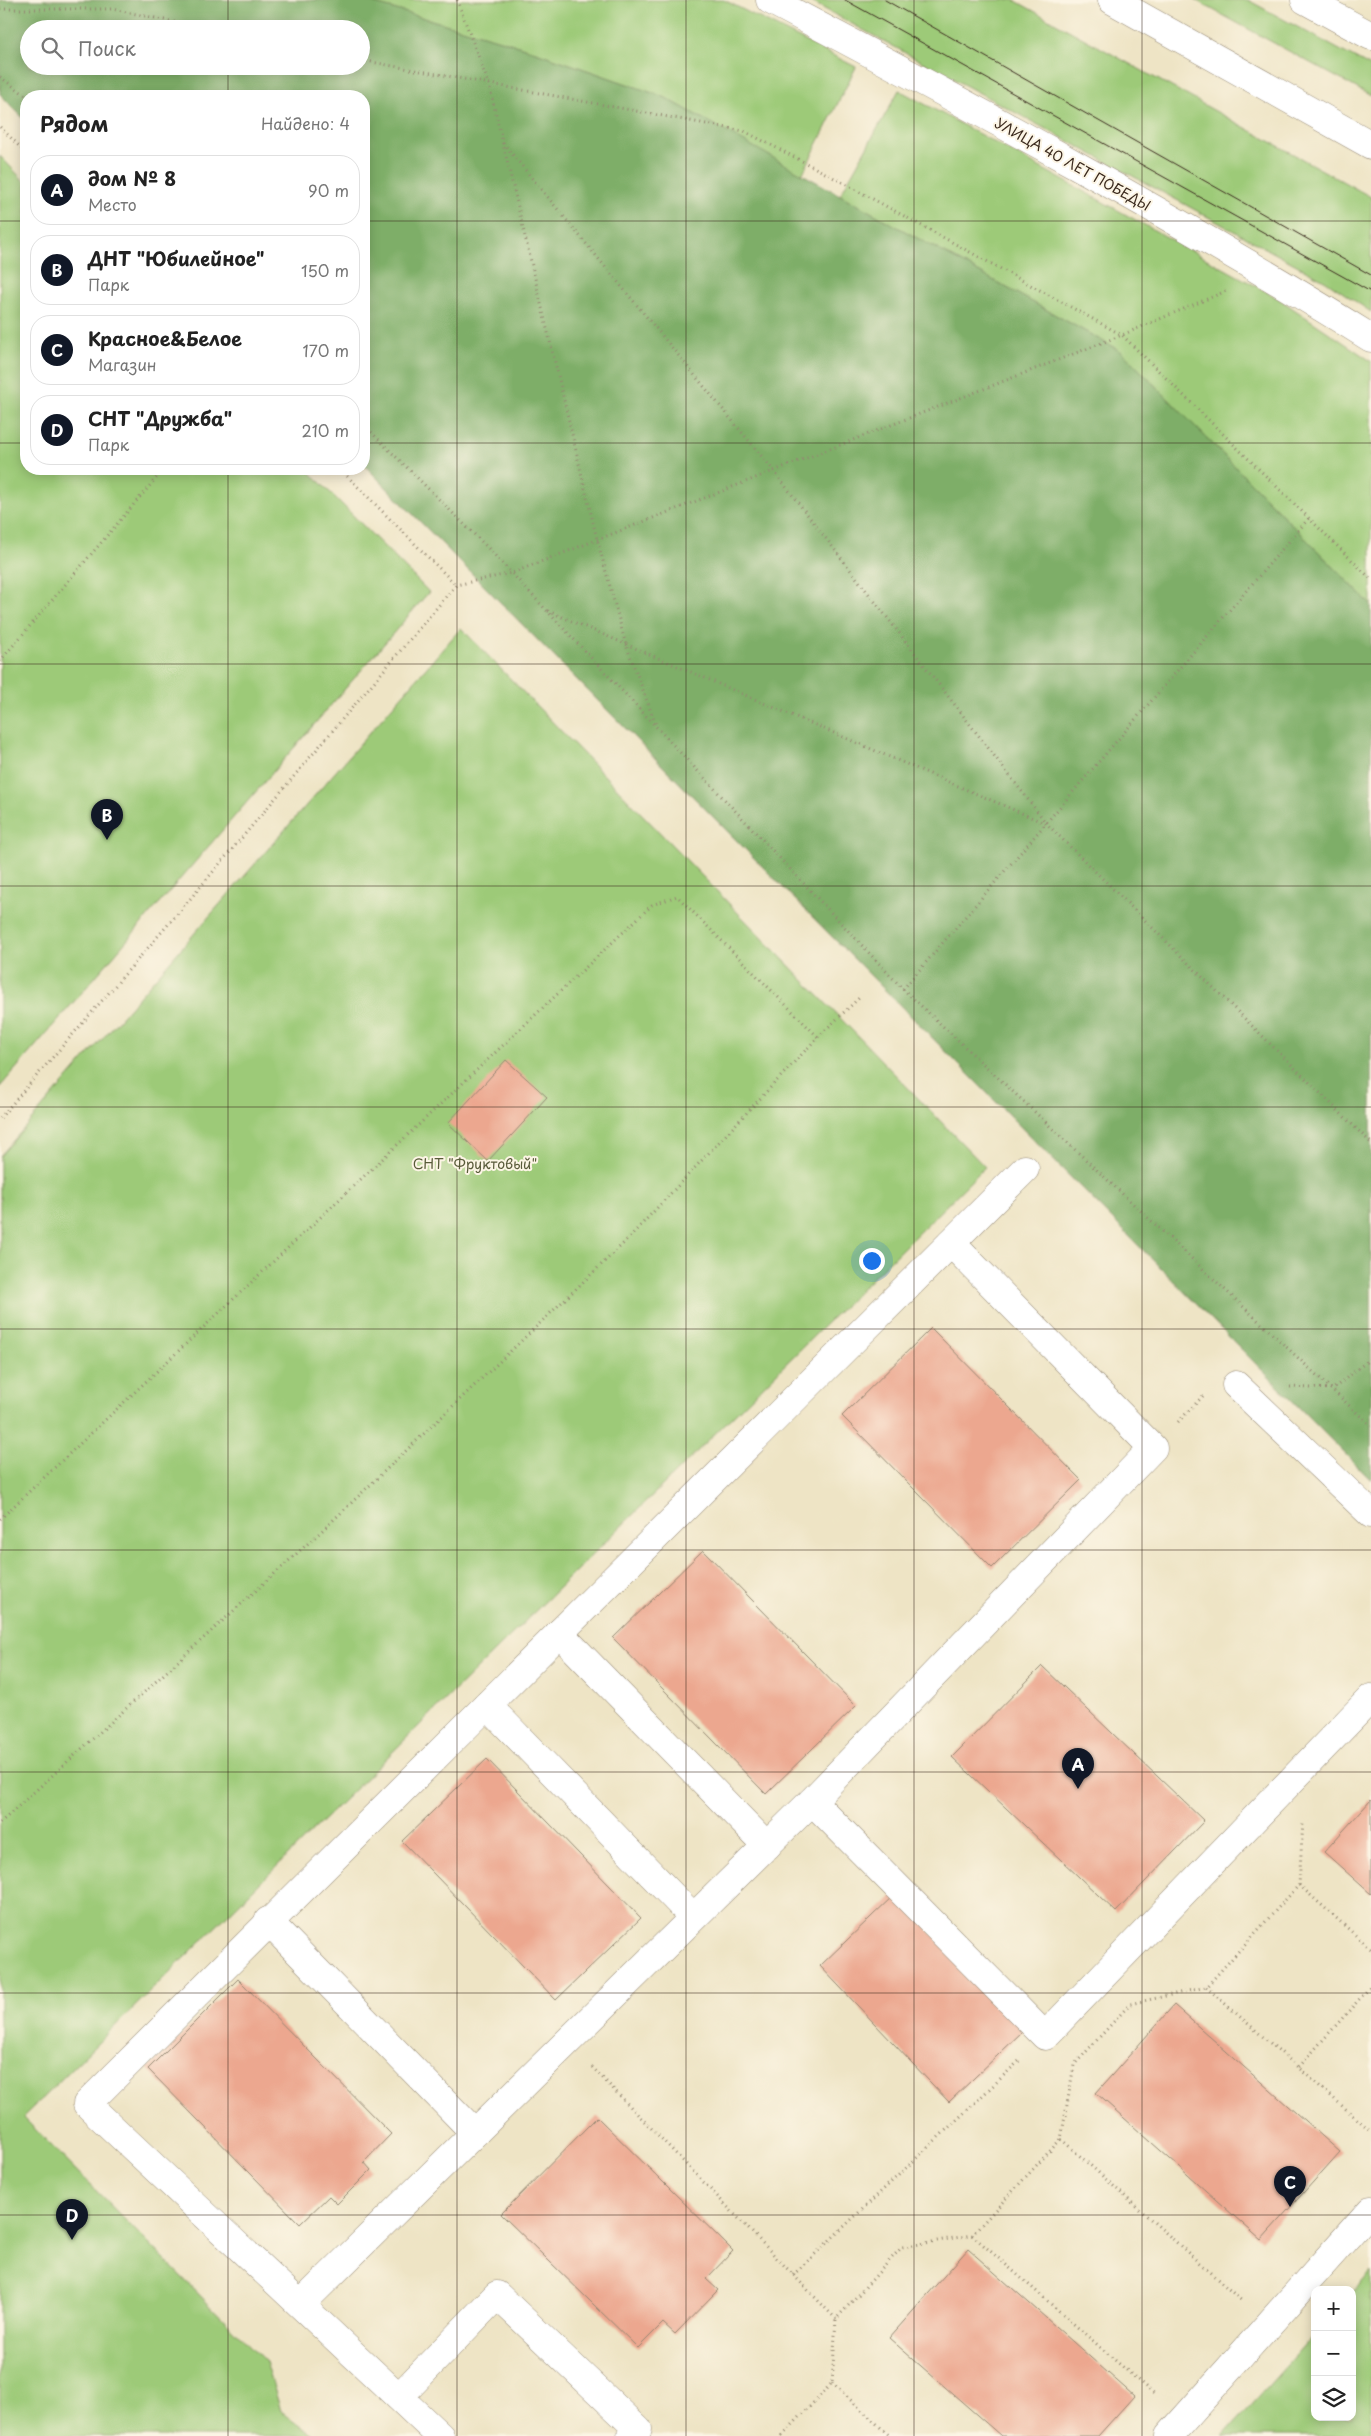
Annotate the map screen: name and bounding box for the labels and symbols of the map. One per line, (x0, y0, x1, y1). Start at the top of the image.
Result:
street label: УЛИЦА 40 ЛЕТ ПОБЕДЫ (991, 112, 1155, 216)
pin: B (91, 799, 123, 840)
park label: СНТ "Фруктовый" (413, 1153, 537, 1174)
your location (859, 1248, 885, 1274)
pin: A (1062, 1748, 1094, 1789)
pin: C (1274, 2166, 1306, 2207)
pin: D (56, 2199, 88, 2240)

